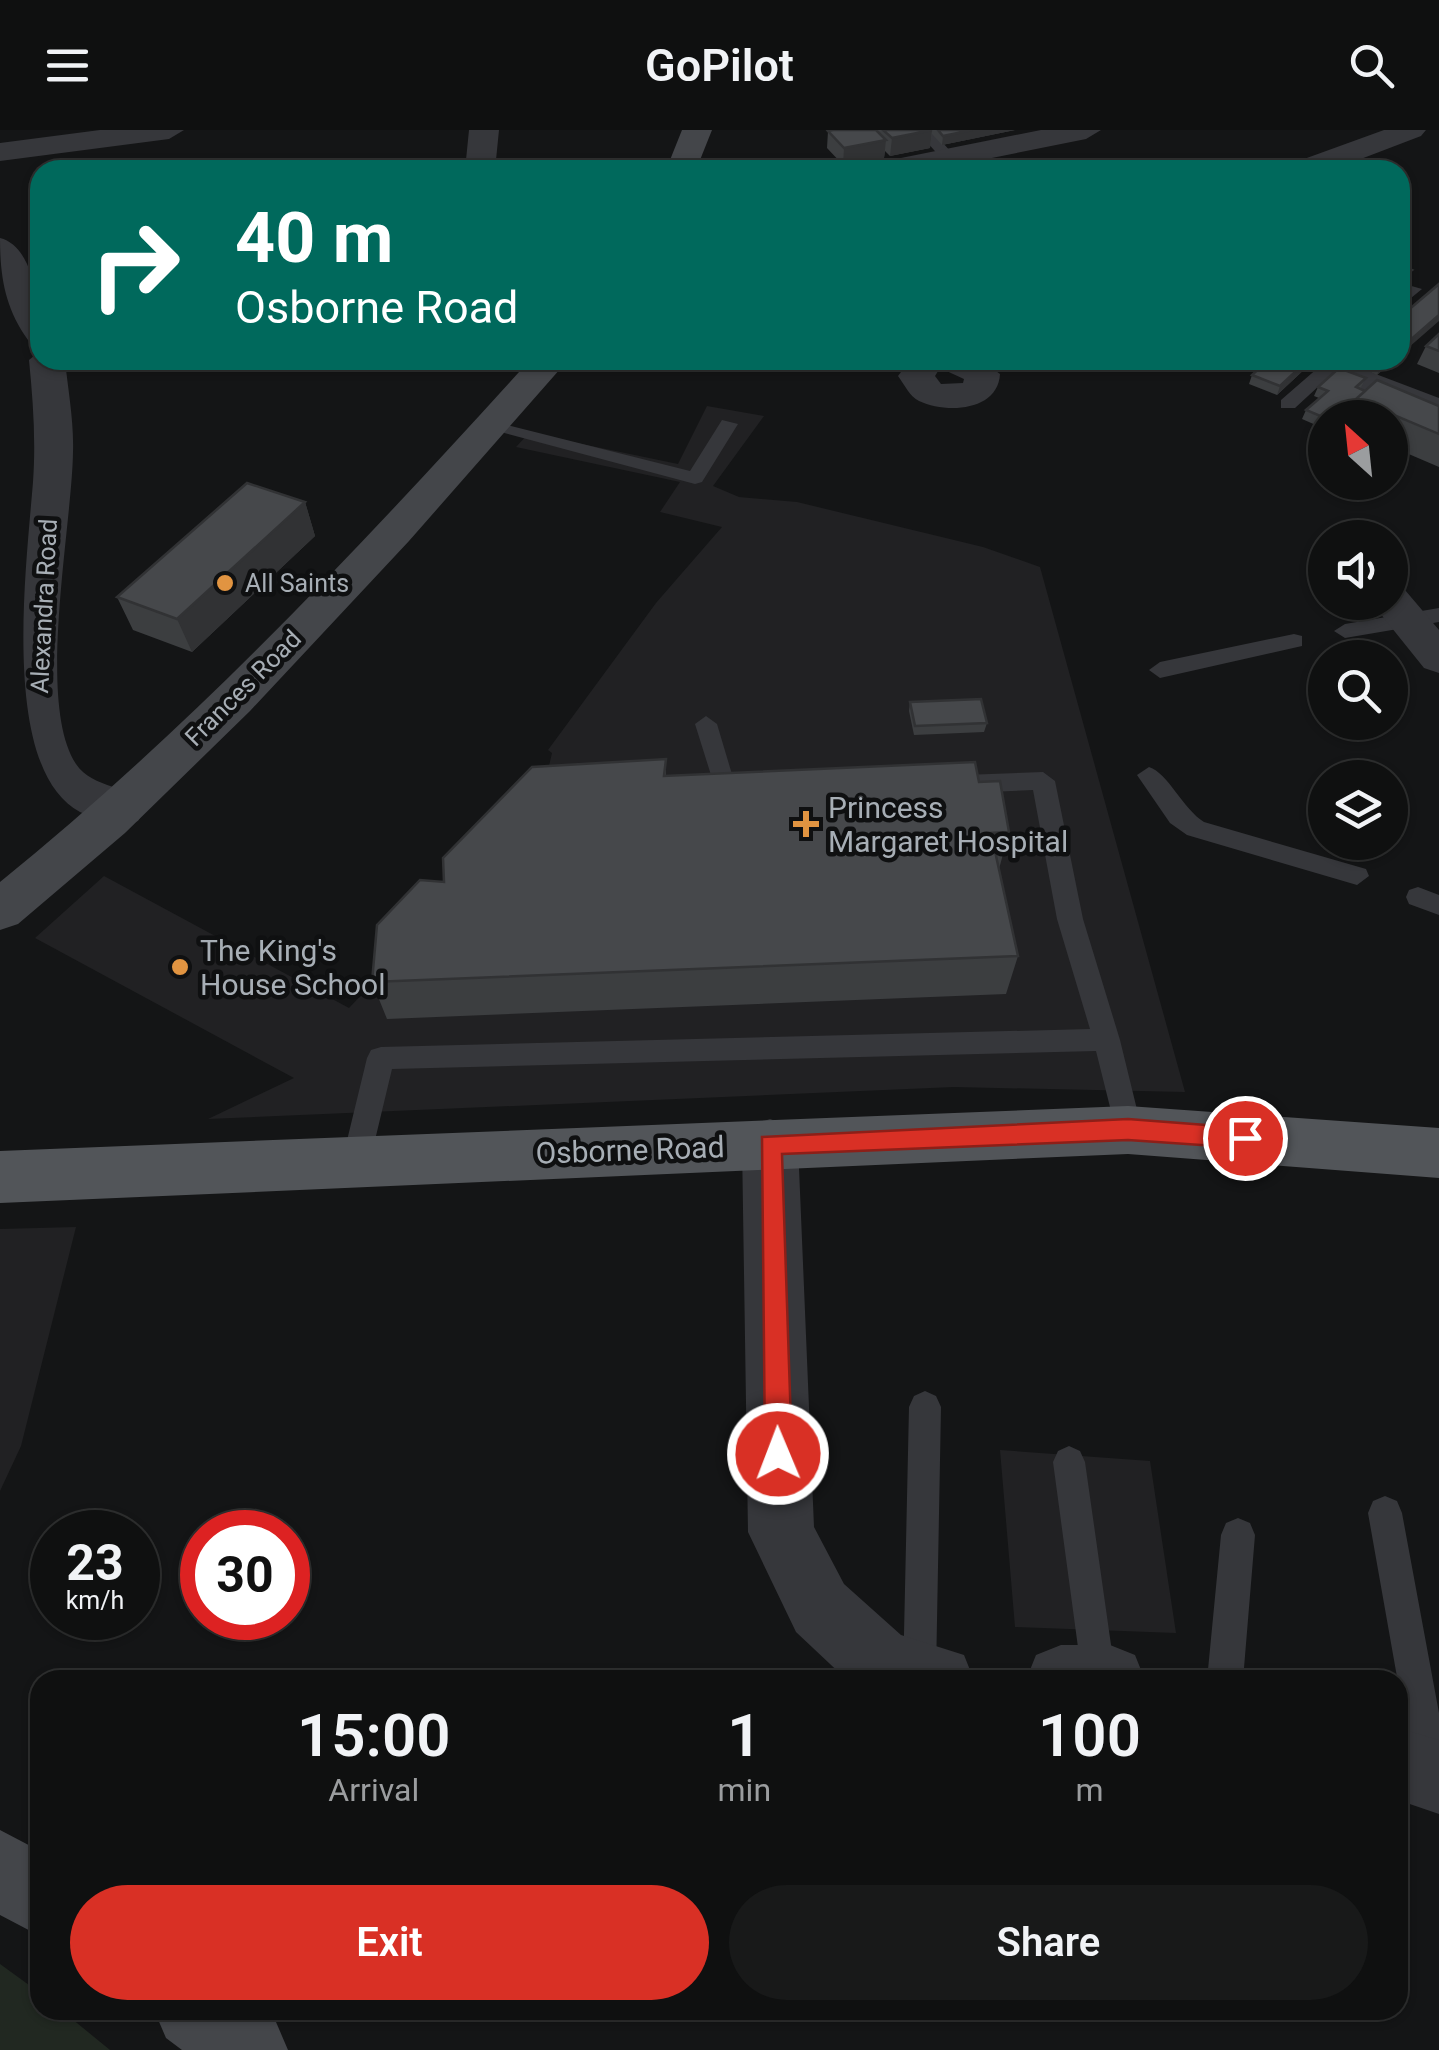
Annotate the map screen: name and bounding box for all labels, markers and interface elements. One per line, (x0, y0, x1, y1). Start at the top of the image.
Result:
icon: menu (40, 38, 95, 93)
icon: search (1344, 38, 1399, 93)
text: GoPilot (645, 39, 794, 92)
text: 40 m (235, 197, 393, 279)
icon: right (70, 200, 200, 330)
text: Osborne Road (235, 281, 519, 334)
north arrow (1308, 400, 1408, 500)
map controls (1308, 400, 1408, 860)
street label: Alexandra Road (25, 518, 63, 694)
button: sound (1308, 520, 1408, 620)
place label: All Saints (245, 569, 349, 598)
marker: All Saints (214, 572, 236, 594)
street label: Frances Road (179, 624, 307, 752)
button: search (1308, 640, 1408, 740)
button: layers (1308, 760, 1408, 860)
place label: Princess Margaret Hospital (828, 790, 1068, 859)
marker: Princess Margaret Hospital (793, 811, 819, 837)
place label: The King's House School (200, 933, 385, 1002)
marker: The King's House School (169, 956, 191, 978)
pin (1203, 1096, 1288, 1181)
icon: arrive (1218, 1111, 1273, 1166)
street label: Osborne Road (535, 1129, 725, 1171)
position arrow (726, 1402, 830, 1506)
speed limit sign: 30 (180, 1510, 310, 1640)
text: 23 (66, 1534, 124, 1592)
text: km/h (66, 1586, 124, 1615)
text: 15:00 (297, 1700, 451, 1771)
text: 1 (727, 1700, 761, 1771)
text: 100 (1038, 1700, 1141, 1771)
text: Arrival (328, 1771, 419, 1809)
text: min (718, 1771, 771, 1809)
text: m (1075, 1771, 1104, 1809)
button: Exit (70, 1885, 709, 2000)
button: Share (729, 1885, 1368, 2000)

